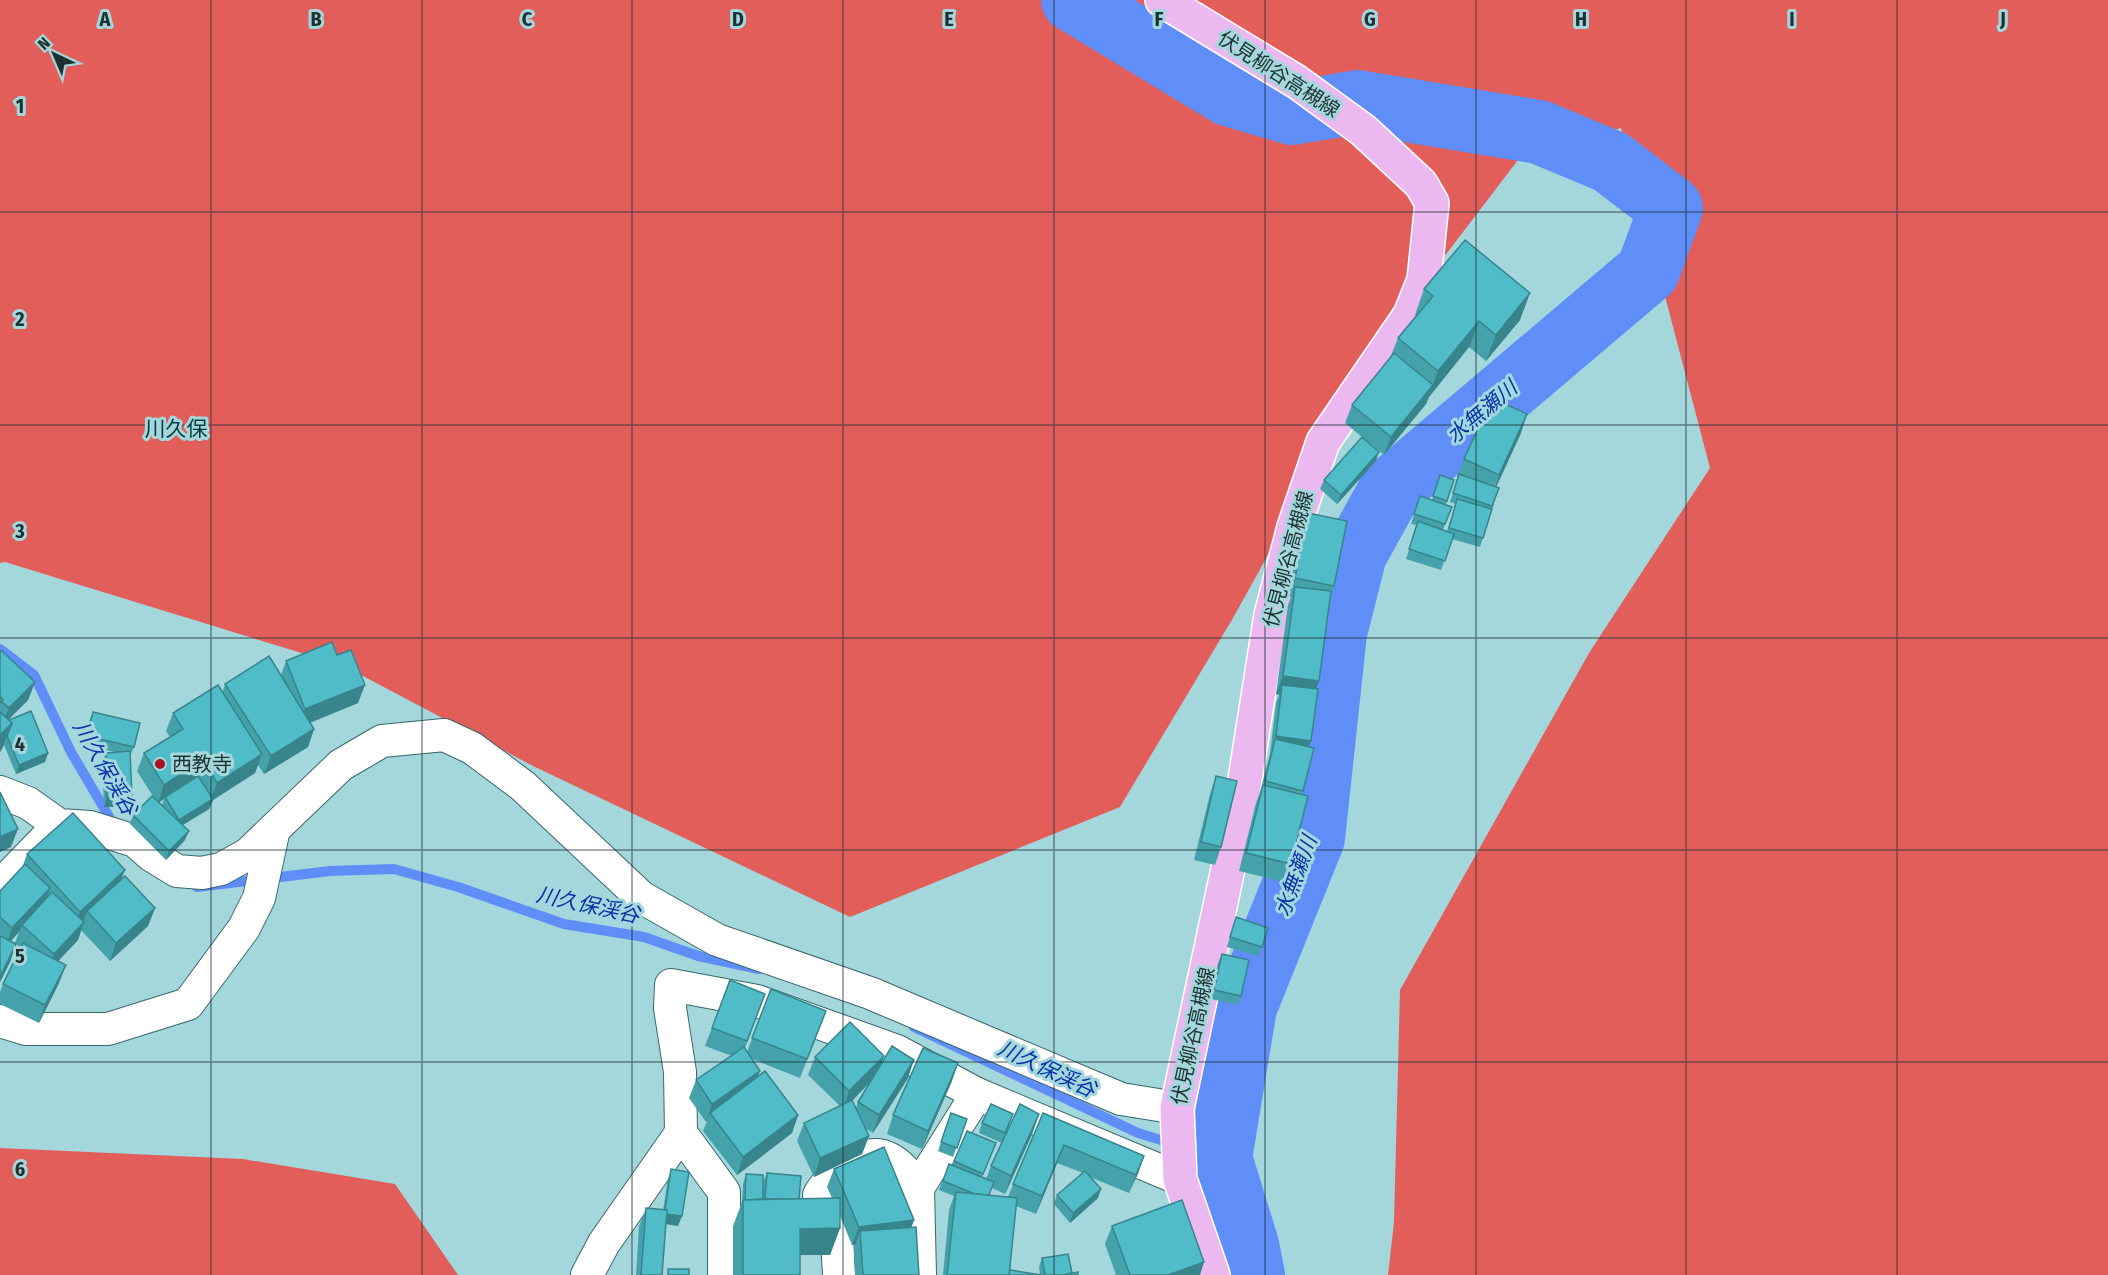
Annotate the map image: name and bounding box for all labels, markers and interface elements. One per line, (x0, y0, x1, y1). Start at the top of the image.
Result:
text: A (99, 7, 112, 31)
text: B (310, 7, 322, 31)
text: C (522, 7, 533, 31)
text: D (732, 7, 744, 31)
text: E (944, 7, 954, 31)
text: F (1155, 7, 1164, 31)
text: G (1364, 7, 1376, 31)
text: H (1575, 7, 1587, 31)
text: I (1789, 7, 1795, 31)
text: J (1999, 7, 2006, 31)
north arrow (24, 24, 84, 84)
street label: 伏見柳谷高槻線 (1214, 26, 1344, 122)
text: N (34, 33, 54, 54)
text: 1 (16, 94, 24, 118)
text: 2 (14, 307, 25, 331)
water label: 水無瀬川 (1441, 374, 1524, 449)
district label: 川久保 (145, 416, 208, 442)
street label: 伏見柳谷高槻線 (1258, 488, 1318, 630)
text: 3 (14, 519, 25, 543)
water label: 川久保渓谷 (67, 716, 144, 822)
text: 4 (15, 732, 25, 756)
place label: 西教寺 (172, 752, 232, 776)
marker: 西教寺 (153, 757, 167, 771)
water label: 水無瀬川 (1269, 830, 1323, 920)
water label: 川久保渓谷 (534, 881, 644, 929)
text: 5 (15, 944, 25, 968)
street label: 伏見柳谷高槻線 (1167, 965, 1219, 1107)
water label: 川久保渓谷 (994, 1035, 1102, 1104)
text: 6 (15, 1157, 25, 1181)

